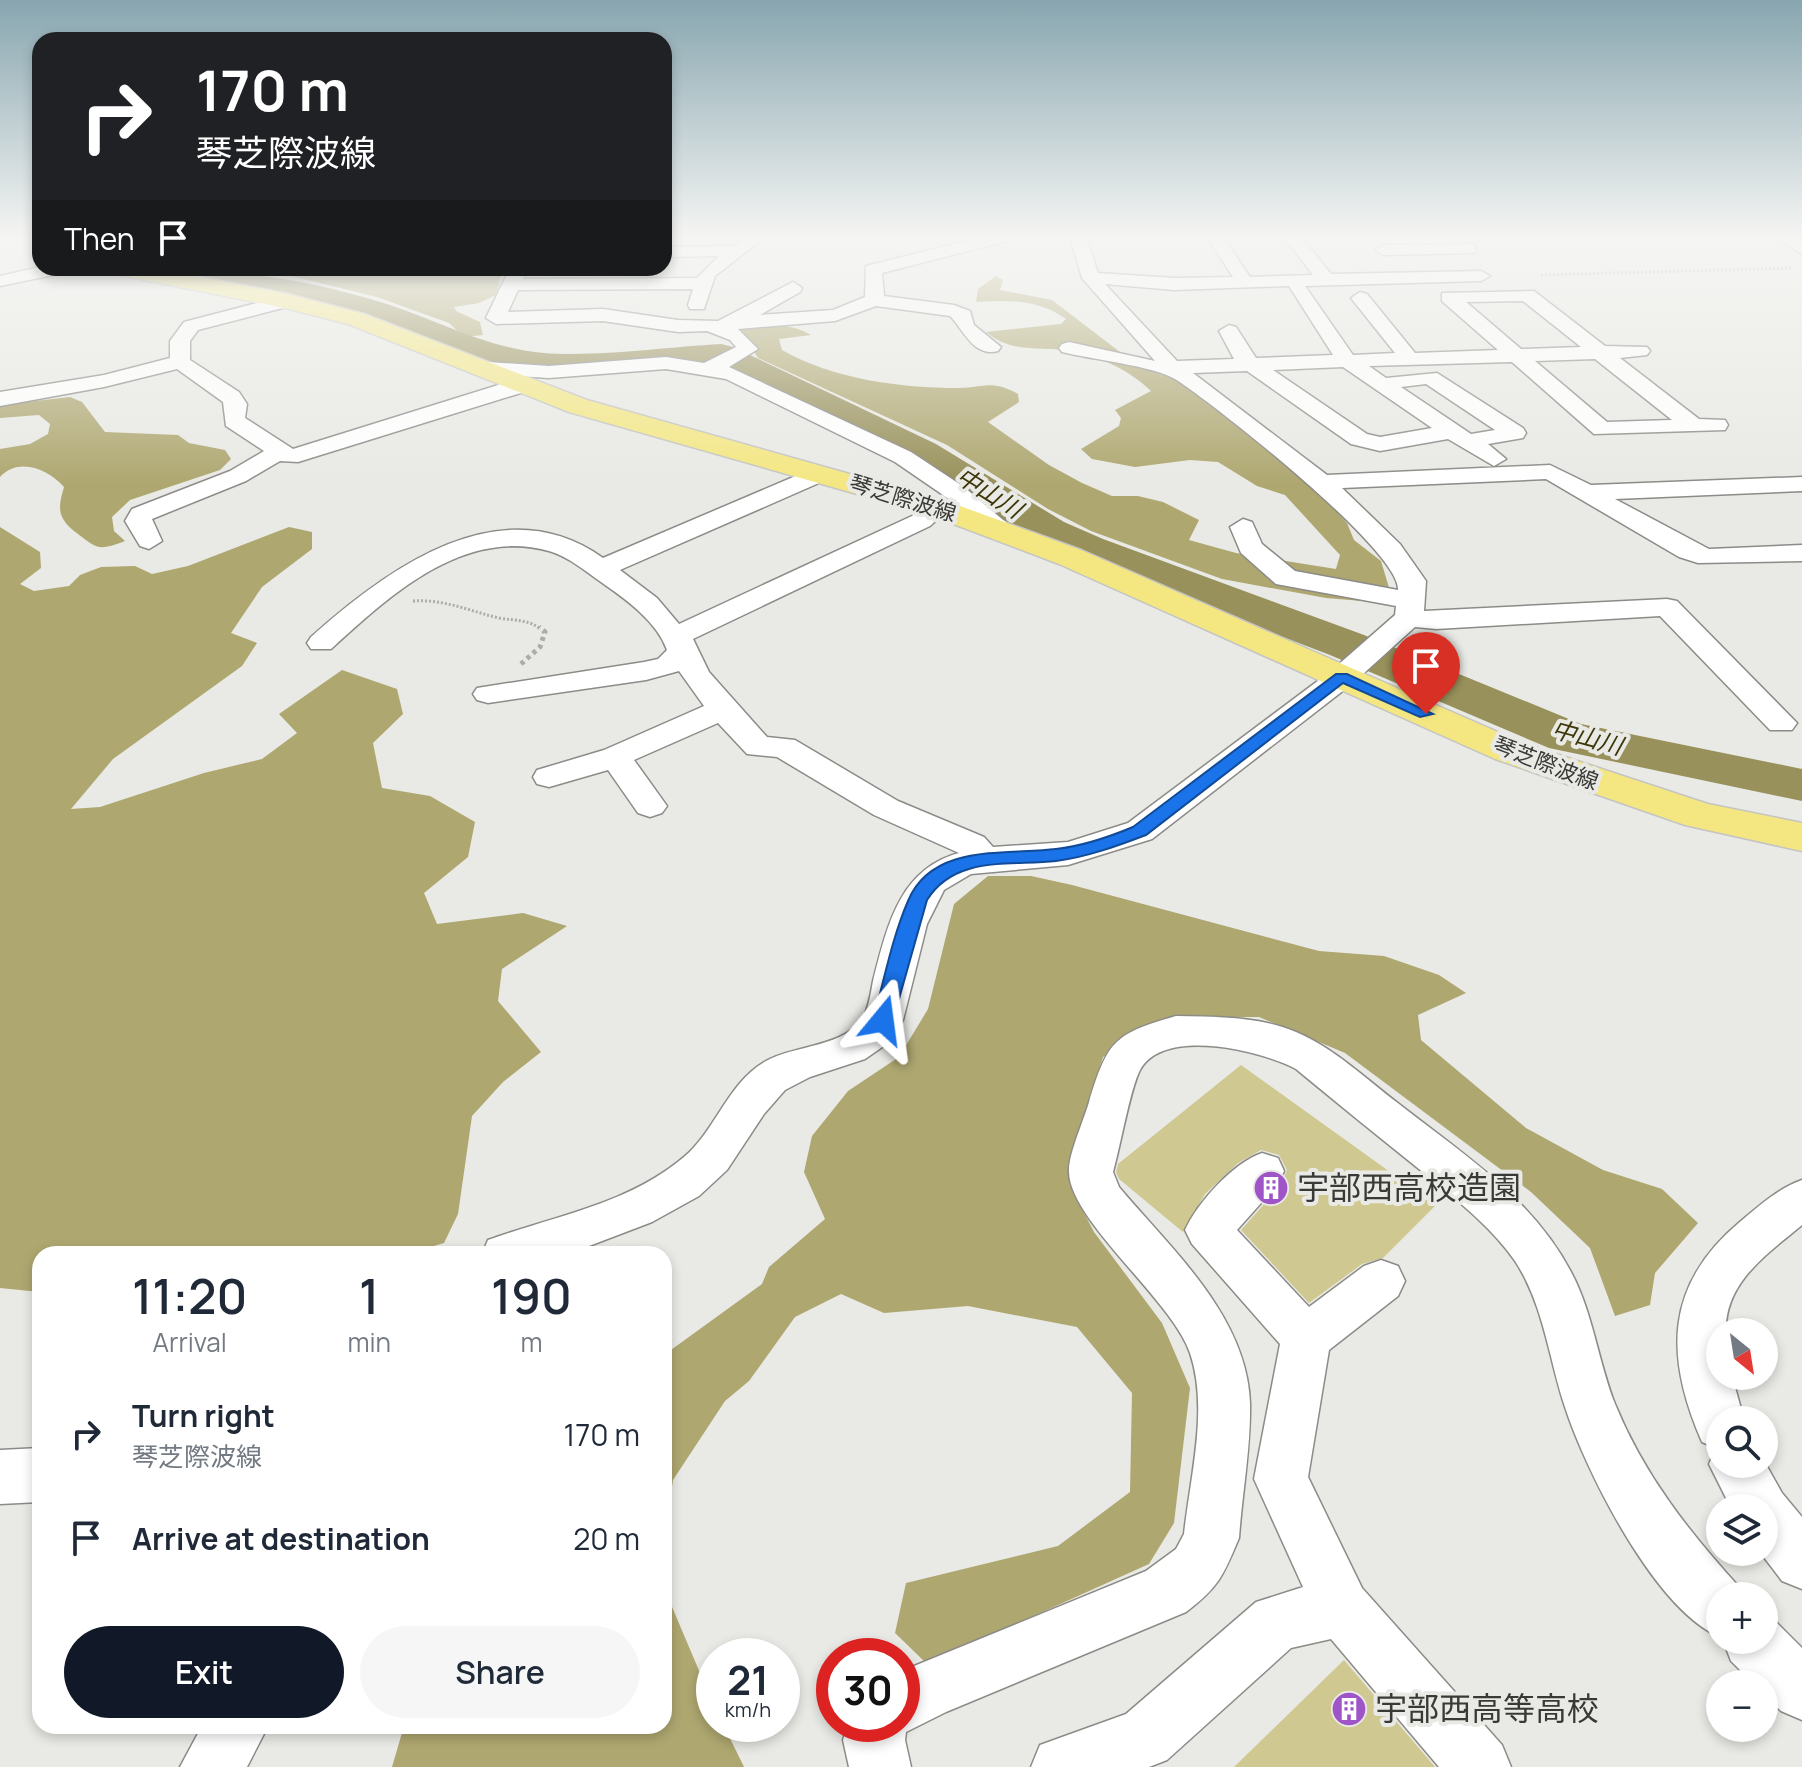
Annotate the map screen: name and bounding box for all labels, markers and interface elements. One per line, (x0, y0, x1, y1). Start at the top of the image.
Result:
text: 170 m (196, 51, 349, 128)
icon: right (64, 64, 168, 168)
text: 琴芝際波線 (196, 128, 376, 177)
icon: arrive (151, 216, 195, 260)
text: Then (64, 218, 135, 259)
water label: 中山川 (951, 459, 1032, 526)
street label: 琴芝際波線 (846, 468, 960, 528)
pin (1392, 632, 1460, 714)
icon: arrive (1404, 644, 1448, 688)
water label: 中山川 (1548, 711, 1629, 763)
street label: 琴芝際波線 (1489, 729, 1603, 797)
position arrow (841, 978, 925, 1062)
place label: 宇部西高校造園 (1297, 1165, 1521, 1209)
building icon: 宇部西高校造園 (1252, 1169, 1290, 1207)
text: 11:20 (132, 1263, 247, 1328)
text: 1 (359, 1263, 379, 1328)
text: 190 (491, 1263, 572, 1328)
north arrow (1706, 1318, 1778, 1390)
map controls (1706, 1318, 1778, 1742)
text: Arrival (153, 1324, 227, 1360)
text: min (347, 1324, 391, 1360)
text: m (520, 1324, 543, 1360)
text: Turn right (132, 1395, 275, 1436)
button: search (1706, 1406, 1778, 1478)
icon: right (64, 1412, 108, 1456)
text: 170 m (563, 1414, 640, 1455)
text: 琴芝際波線 (132, 1438, 262, 1474)
button: layers (1706, 1494, 1778, 1566)
icon: arrive (64, 1516, 108, 1560)
text: Arrive at destination (132, 1518, 430, 1559)
text: 20 m (573, 1518, 640, 1559)
button: + (1706, 1582, 1778, 1654)
button: Exit (64, 1626, 344, 1718)
button: Share (360, 1626, 640, 1718)
speed limit sign: 30 (816, 1638, 920, 1742)
text: 21 (727, 1652, 769, 1707)
button: − (1706, 1670, 1778, 1742)
place label: 宇部西高等高校 (1375, 1686, 1599, 1730)
building icon: 宇部西高等高校 (1330, 1690, 1368, 1728)
text: km/h (725, 1696, 771, 1723)

